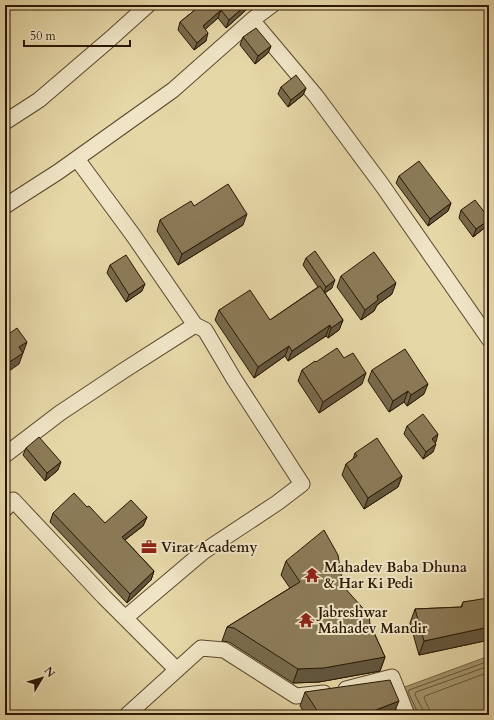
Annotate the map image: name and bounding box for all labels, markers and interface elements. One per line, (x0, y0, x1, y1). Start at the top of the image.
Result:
scale bar (24, 22, 130, 48)
text: 50 m (30, 28, 57, 44)
office icon: Virat Academy (140, 538, 158, 556)
place label: Virat Academy (161, 538, 257, 557)
place label: Mahadev Baba Dhuna & Har Ki Pedi (324, 558, 467, 593)
temple icon: Mahadev Baba Dhuna & Har Ki Pedi (303, 566, 321, 584)
place label: Jabreshwar Mahadev Mandir (316, 603, 428, 638)
temple icon: Jabreshwar Mahadev Mandir (297, 611, 315, 629)
north arrow (22, 658, 62, 698)
text: N (41, 664, 59, 681)

